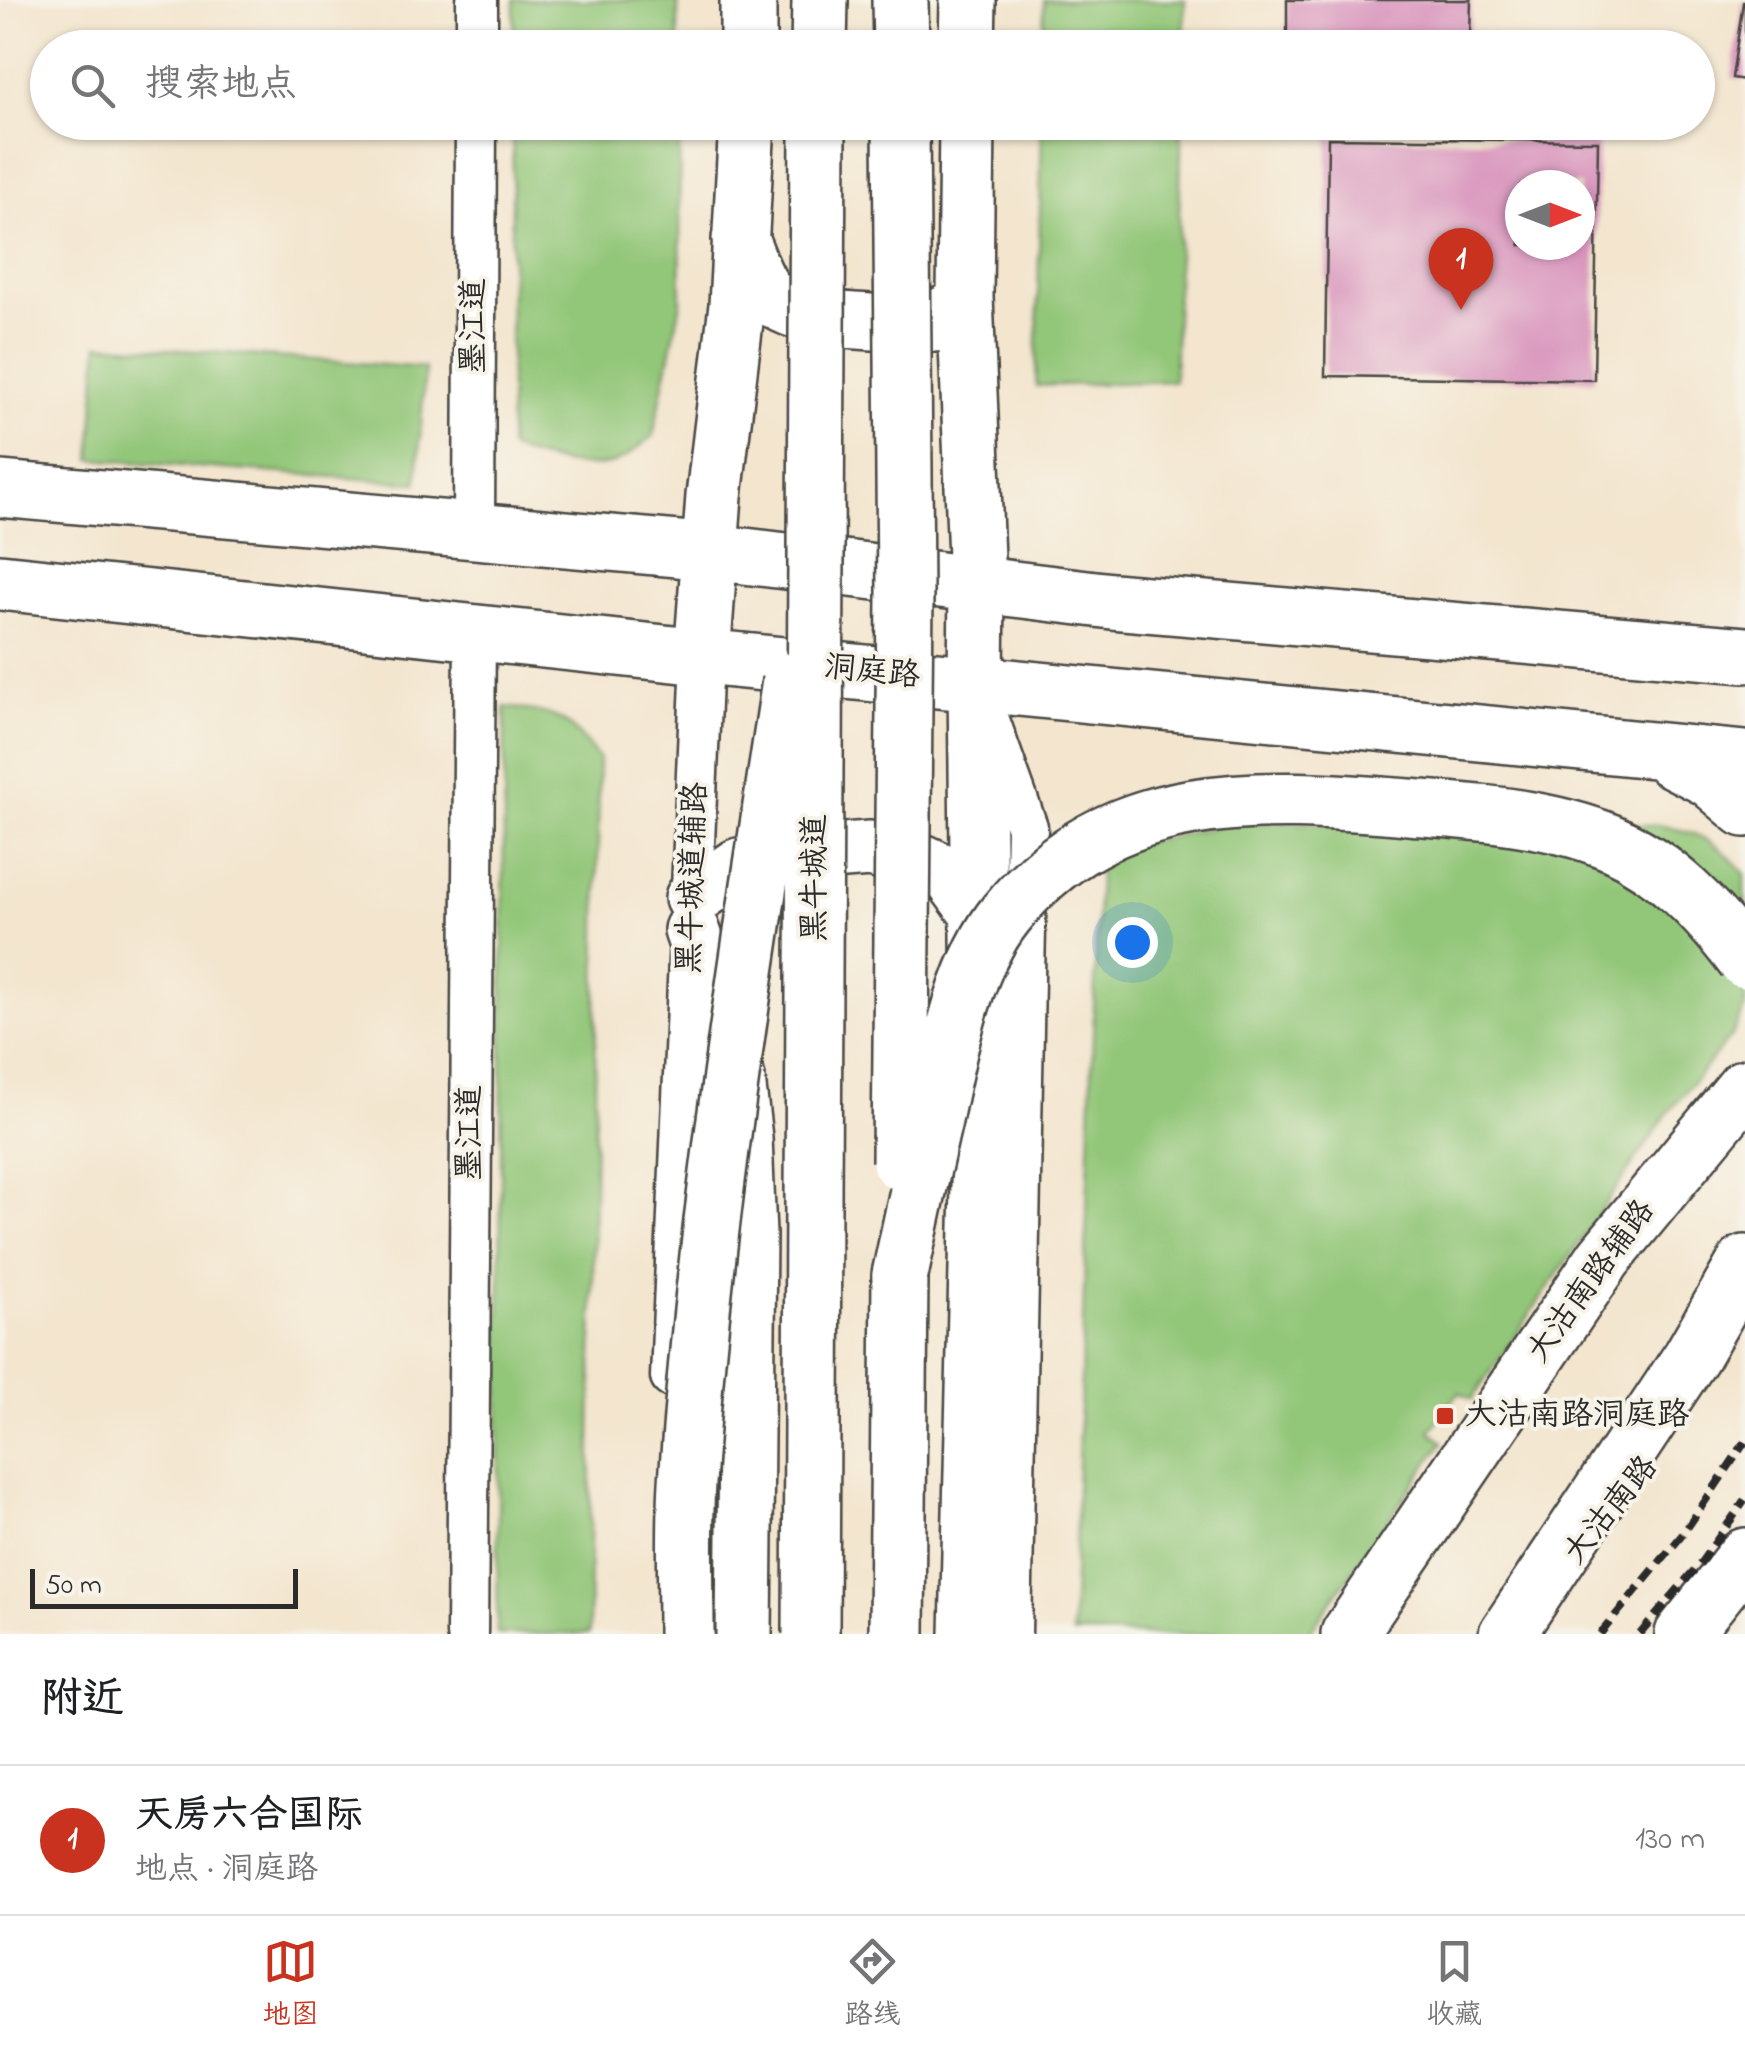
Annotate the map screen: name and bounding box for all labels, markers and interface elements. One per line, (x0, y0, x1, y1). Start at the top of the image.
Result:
search box (30, 30, 1715, 140)
icon: search (65, 58, 120, 113)
text: 搜索地点 (145, 58, 297, 114)
north arrow (1505, 170, 1595, 260)
pin: 1 (1428, 228, 1494, 310)
street label: 墨江道 (452, 278, 499, 374)
street label: 洞庭路 (822, 645, 922, 701)
street label: 黑牛城道辅路 (667, 781, 721, 975)
street label: 黑牛城道 (793, 814, 840, 942)
your location (1107, 917, 1158, 968)
street label: 墨江道 (448, 1085, 495, 1181)
street label: 大沽南路辅路 (1517, 1191, 1667, 1373)
place label: 大沽南路洞庭路 (1465, 1393, 1689, 1440)
marker: 大沽南路洞庭路 (1434, 1405, 1456, 1427)
street label: 大沽南路 (1553, 1446, 1671, 1576)
scale bar (30, 1564, 298, 1608)
text: 50 m (45, 1566, 102, 1607)
text: 附近 (40, 1670, 124, 1731)
text: 天房六合国际 (135, 1789, 363, 1845)
text: 1 (67, 1817, 78, 1864)
text: 130 m (1635, 1817, 1705, 1864)
text: 地点 · 洞庭路 (135, 1847, 318, 1894)
tab: 地图 (263, 1934, 319, 2037)
tab: 路线 (844, 1934, 900, 2037)
tab: 收藏 (1426, 1934, 1482, 2037)

